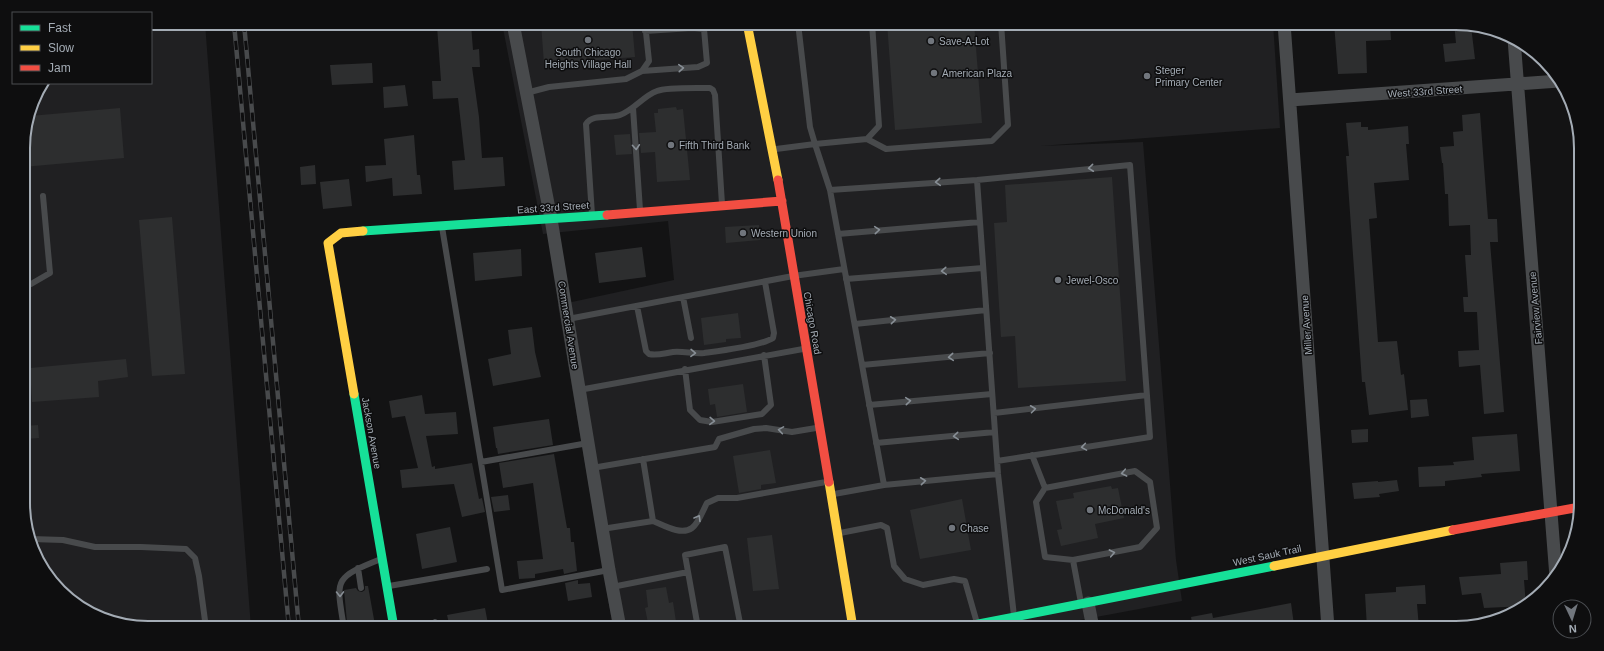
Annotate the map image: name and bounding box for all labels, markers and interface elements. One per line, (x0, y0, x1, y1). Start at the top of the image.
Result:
legend (12, 12, 152, 84)
text: Fast (48, 21, 72, 35)
marker: South Chicago Heights Village Hall (583, 35, 593, 45)
marker: Save-A-Lot (926, 36, 936, 46)
place label: Save-A-Lot (939, 36, 989, 47)
text: Slow (48, 41, 74, 55)
place label: South Chicago Heights Village Hall (545, 47, 631, 70)
text: Jam (48, 61, 71, 75)
one-way arrow (677, 64, 684, 73)
place label: Steger Primary Center (1155, 65, 1223, 88)
marker: American Plaza (929, 68, 939, 78)
place label: American Plaza (942, 68, 1012, 79)
marker: Steger Primary Center (1142, 71, 1152, 81)
street label: West 33rd Street (1387, 83, 1463, 100)
marker: Fifth Third Bank (666, 140, 676, 150)
place label: Fifth Third Bank (679, 140, 750, 151)
one-way arrow (631, 144, 640, 150)
one-way arrow (1088, 164, 1094, 173)
one-way arrow (935, 178, 941, 187)
street label: East 33rd Street (517, 199, 590, 216)
one-way arrow (874, 226, 880, 235)
marker: Western Union (738, 228, 748, 238)
place label: Western Union (751, 228, 817, 239)
one-way arrow (941, 267, 947, 276)
street label: Fairview Avenue (1527, 271, 1544, 345)
marker: Jewel-Osco (1053, 275, 1063, 285)
place label: Jewel-Osco (1066, 275, 1119, 286)
street label: Commercial Avenue (556, 280, 581, 370)
street label: Chicago Road (802, 291, 823, 355)
street label: Miller Avenue (1299, 294, 1314, 355)
one-way arrow (890, 316, 896, 325)
one-way arrow (690, 348, 696, 357)
one-way arrow (948, 352, 954, 361)
street label: Jackson Avenue (360, 396, 383, 470)
one-way arrow (905, 397, 911, 406)
one-way arrow (1030, 404, 1036, 413)
one-way arrow (709, 417, 715, 425)
one-way arrow (778, 426, 784, 435)
one-way arrow (953, 431, 959, 440)
one-way arrow (1081, 442, 1087, 451)
one-way arrow (1121, 469, 1127, 477)
one-way arrow (920, 477, 926, 486)
marker: McDonald's (1085, 505, 1095, 515)
place label: McDonald's (1098, 505, 1150, 516)
one-way arrow (694, 515, 701, 522)
marker: Chase (947, 523, 957, 533)
place label: Chase (960, 523, 989, 534)
street label: West Sauk Trail (1232, 543, 1302, 568)
one-way arrow (1109, 549, 1115, 558)
one-way arrow (336, 591, 344, 597)
north arrow (1552, 599, 1592, 639)
text: N (1568, 623, 1577, 635)

